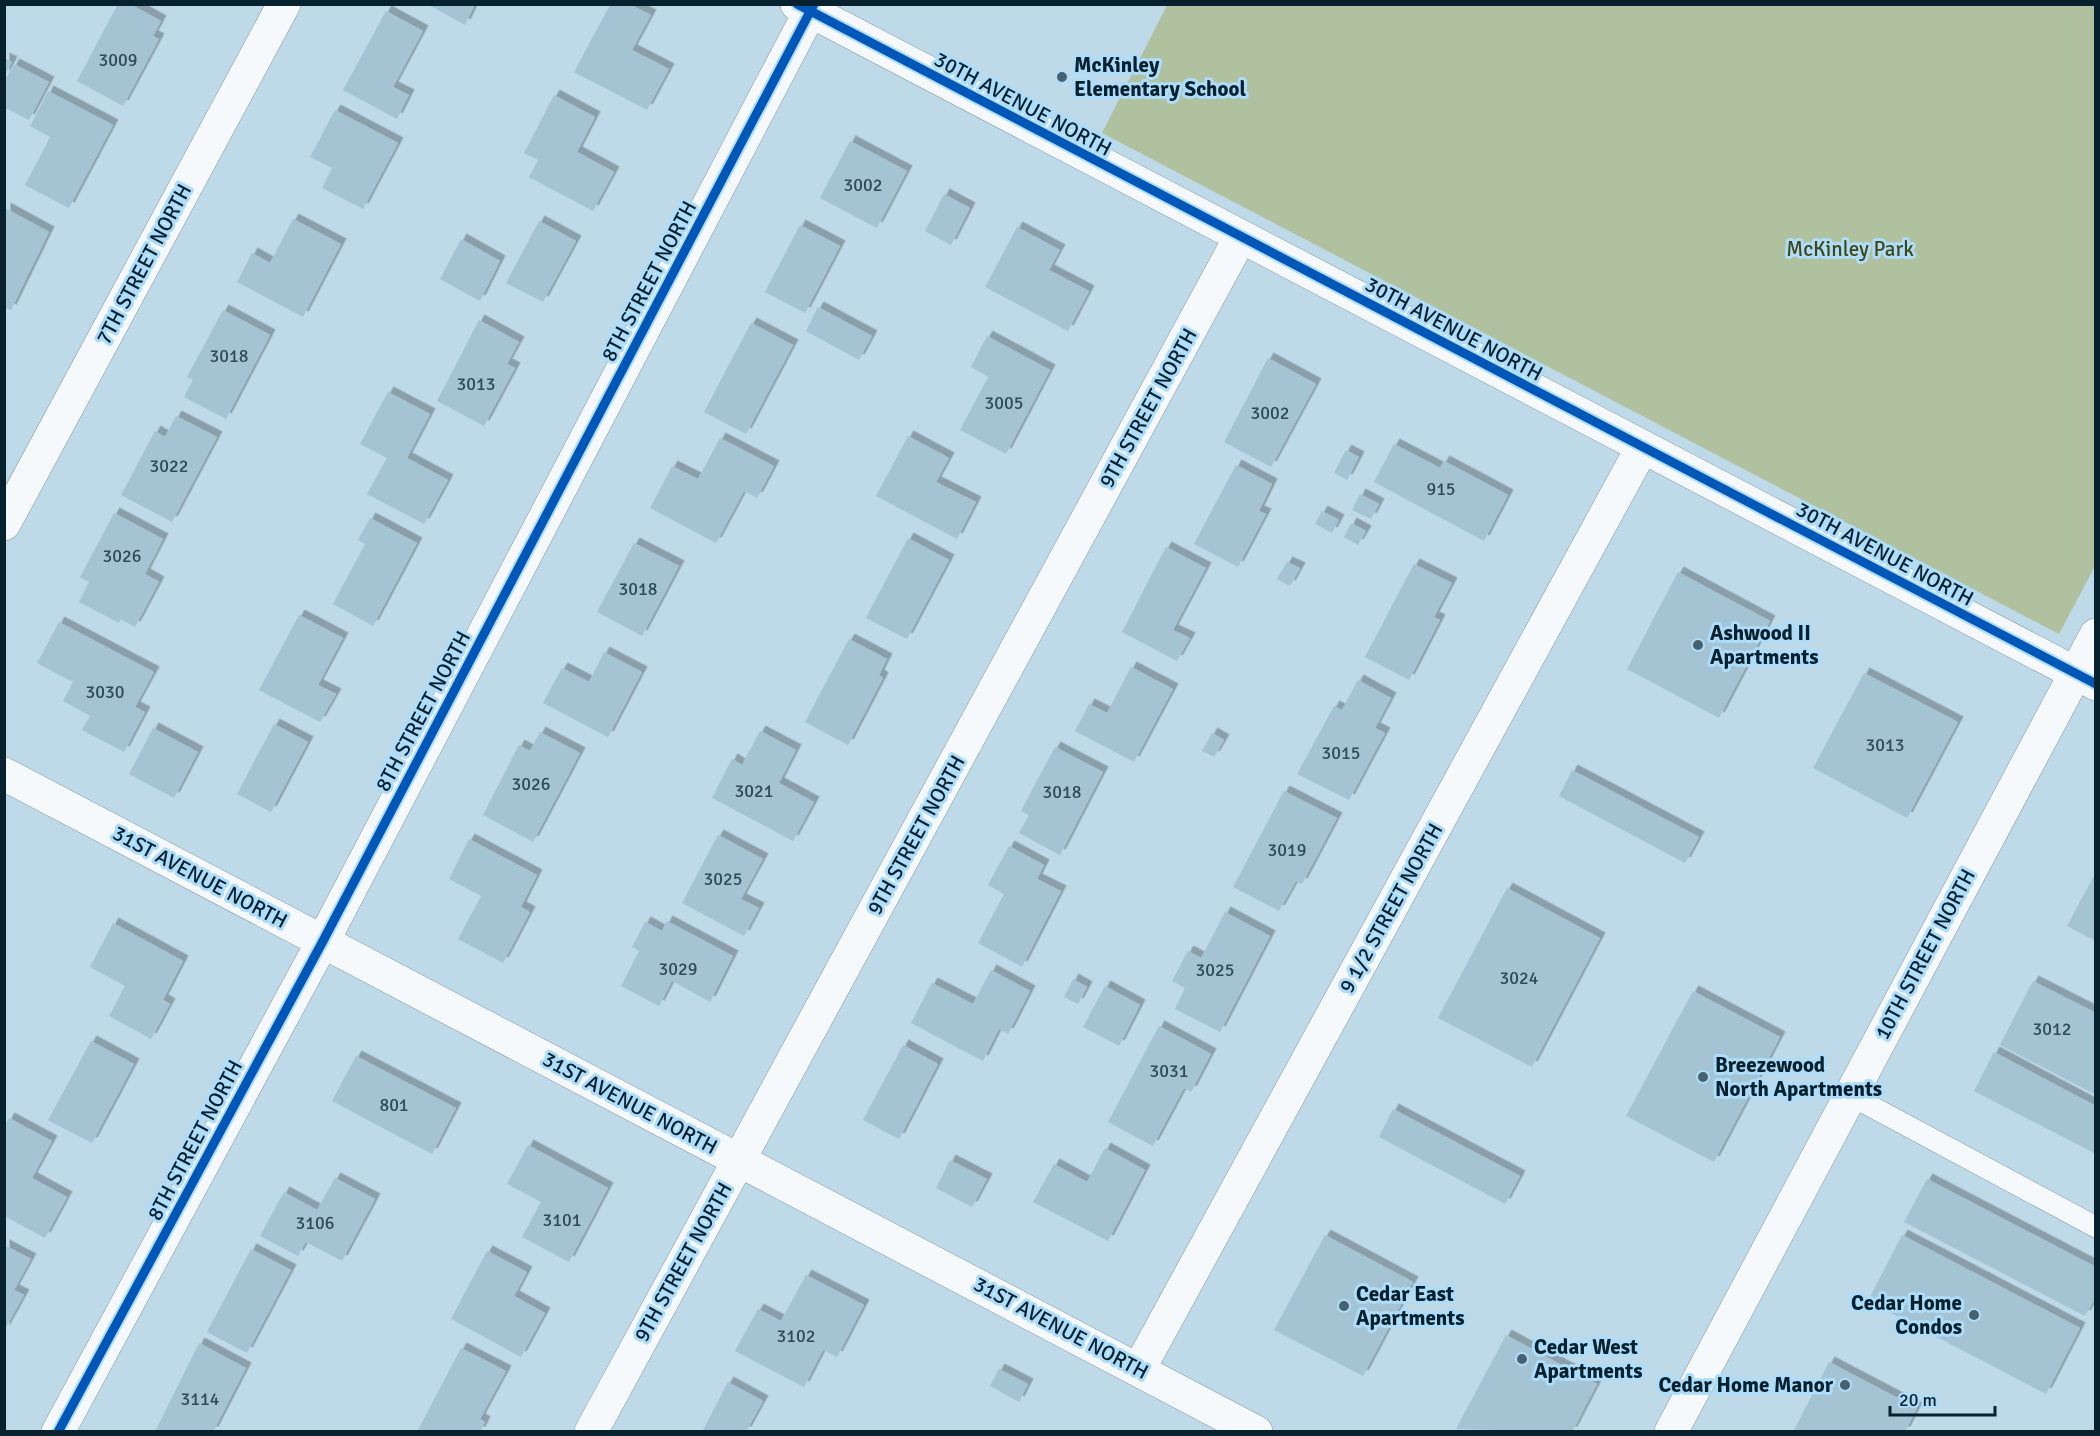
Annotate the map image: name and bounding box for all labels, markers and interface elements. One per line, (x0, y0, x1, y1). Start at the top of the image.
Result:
street label: 30TH AVENUE NORTH (930, 46, 1116, 162)
house number: 3009 (99, 49, 137, 71)
place label: McKinley Elementary School (1074, 52, 1246, 102)
marker: McKinley Elementary School (1055, 70, 1069, 84)
house number: 3002 (844, 174, 882, 196)
street label: 7TH STREET NORTH (91, 179, 197, 349)
street label: 8TH STREET NORTH (596, 196, 702, 366)
park label: McKinley Park (1786, 236, 1914, 262)
street label: 30TH AVENUE NORTH (1361, 271, 1547, 387)
street label: 9TH STREET NORTH (1093, 324, 1203, 492)
house number: 3018 (210, 345, 248, 367)
house number: 3013 (457, 373, 495, 395)
house number: 3005 (985, 392, 1023, 414)
house number: 3002 (1251, 402, 1289, 424)
house number: 3022 (150, 455, 188, 477)
house number: 915 (1426, 478, 1456, 500)
street label: 30TH AVENUE NORTH (1792, 496, 1978, 612)
house number: 3026 (103, 545, 141, 567)
house number: 3018 (619, 578, 657, 600)
place label: Ashwood II Apartments (1710, 620, 1819, 670)
street label: 8TH STREET NORTH (370, 626, 476, 796)
marker: Ashwood II Apartments (1691, 638, 1705, 652)
house number: 3030 (86, 681, 124, 703)
house number: 3013 (1866, 734, 1904, 756)
house number: 3015 (1322, 742, 1360, 764)
street label: 9TH STREET NORTH (861, 751, 971, 919)
house number: 3026 (512, 773, 550, 795)
house number: 3021 (735, 780, 773, 802)
house number: 3018 (1043, 781, 1081, 803)
street label: 9 1/2 STREET NORTH (1334, 819, 1448, 997)
street label: 31ST AVENUE NORTH (108, 820, 292, 934)
house number: 3019 (1268, 839, 1306, 861)
street label: 10TH STREET NORTH (1869, 864, 1981, 1044)
house number: 3025 (704, 868, 742, 890)
house number: 3029 (659, 958, 697, 980)
house number: 3025 (1196, 959, 1234, 981)
house number: 3024 (1500, 967, 1539, 989)
house number: 3012 (2033, 1018, 2071, 1040)
street label: 31ST AVENUE NORTH (538, 1046, 722, 1160)
place label: Breezewood North Apartments (1715, 1052, 1882, 1102)
street label: 8TH STREET NORTH (142, 1055, 248, 1225)
house number: 3031 (1150, 1060, 1188, 1082)
marker: Breezewood North Apartments (1696, 1070, 1710, 1084)
house number: 801 (379, 1094, 409, 1116)
street label: 9TH STREET NORTH (628, 1178, 738, 1346)
house number: 3101 (543, 1209, 581, 1231)
house number: 3106 (296, 1212, 334, 1234)
street label: 31ST AVENUE NORTH (969, 1271, 1153, 1385)
place label: Cedar East Apartments (1356, 1281, 1465, 1331)
place label: Cedar Home Condos (1851, 1290, 1962, 1340)
marker: Cedar East Apartments (1337, 1299, 1351, 1313)
marker: Cedar Home Condos (1967, 1308, 1981, 1322)
house number: 3102 (777, 1325, 815, 1347)
place label: Cedar West Apartments (1534, 1334, 1643, 1384)
marker: Cedar West Apartments (1515, 1352, 1529, 1366)
place label: Cedar Home Manor (1658, 1372, 1834, 1398)
marker: Cedar Home Manor (1838, 1378, 1852, 1392)
scale bar (1890, 1379, 1995, 1417)
house number: 3114 (181, 1388, 220, 1410)
text: 20 m (1899, 1389, 1937, 1411)

